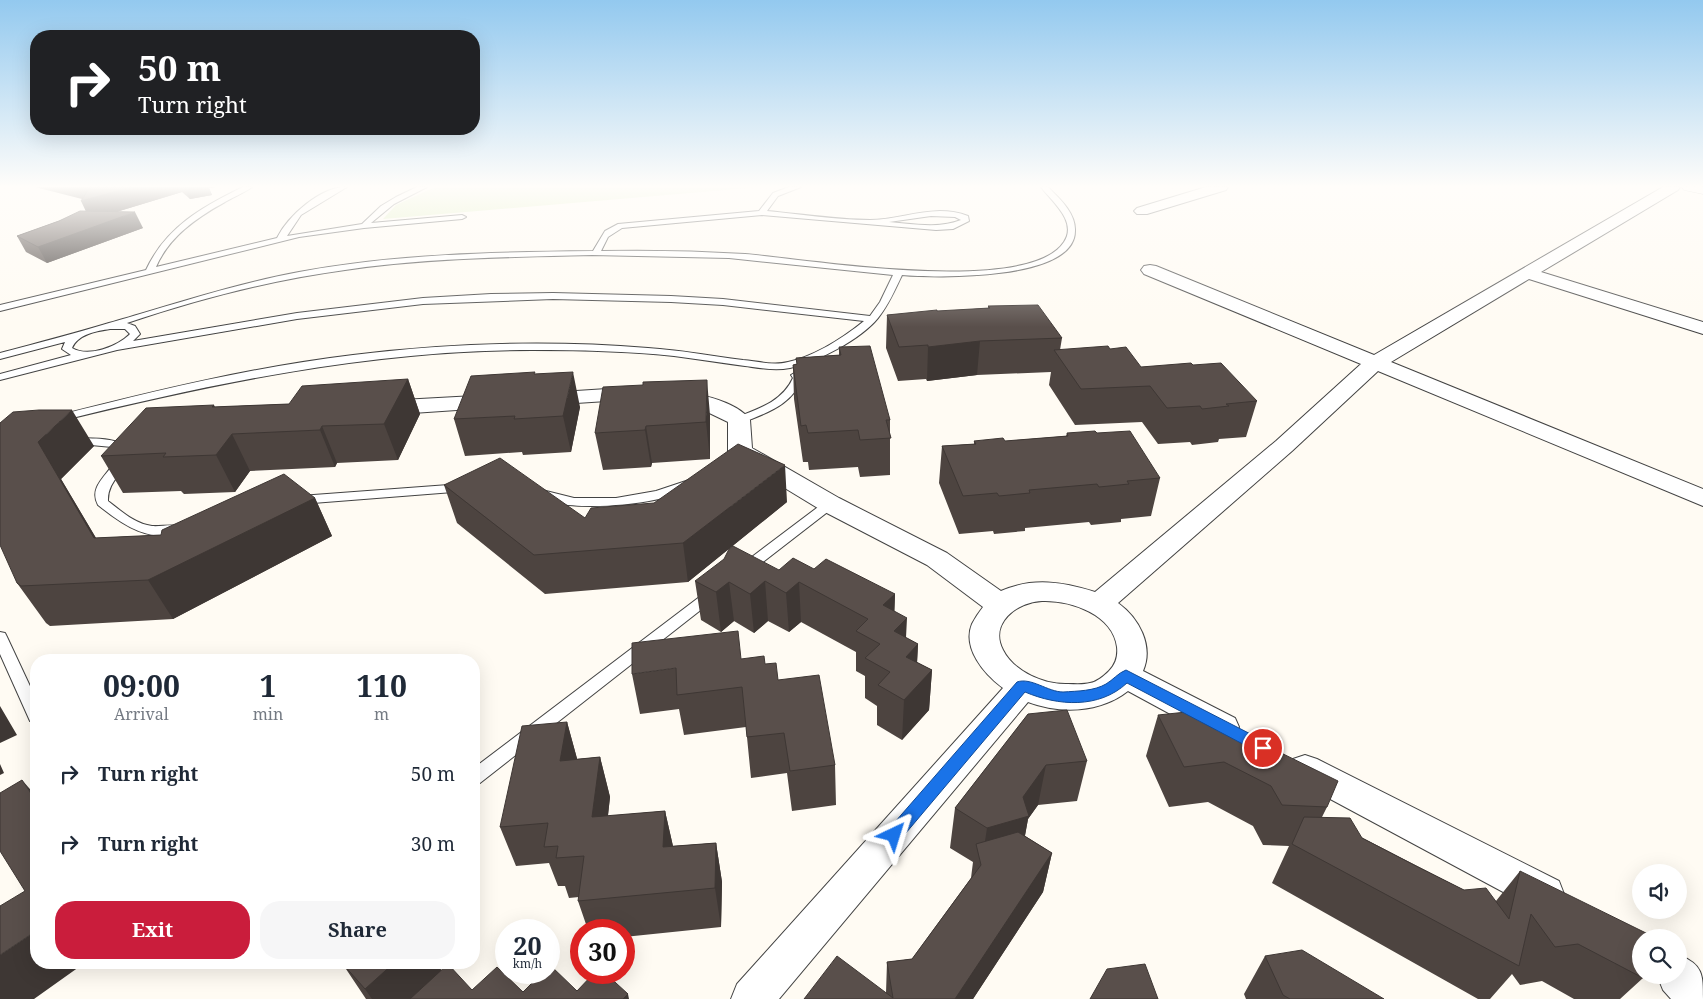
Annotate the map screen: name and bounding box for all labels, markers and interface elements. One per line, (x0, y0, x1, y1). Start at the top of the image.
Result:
text: 50 m (138, 44, 221, 91)
icon: right (55, 50, 120, 115)
text: Turn right (138, 89, 247, 119)
text: 09:00 (103, 665, 180, 706)
text: 1 (260, 665, 276, 706)
text: 110 (356, 665, 407, 706)
text: Arrival (114, 703, 169, 725)
text: min (253, 703, 283, 725)
text: m (374, 703, 389, 725)
pin (1242, 727, 1284, 769)
icon: arrive (1249, 734, 1277, 762)
icon: right (55, 760, 83, 788)
text: Turn right (98, 761, 198, 787)
text: 50 m (411, 761, 455, 787)
position arrow (867, 808, 919, 860)
icon: right (55, 830, 83, 858)
text: Turn right (98, 831, 198, 857)
text: 30 m (411, 831, 455, 857)
map controls (1632, 864, 1687, 984)
button: sound (1632, 864, 1687, 919)
button: Exit (55, 901, 250, 959)
button: Share (260, 901, 455, 959)
speed limit sign: 30 (570, 919, 635, 984)
text: 20 (513, 928, 542, 962)
button: search (1632, 929, 1687, 984)
text: km/h (513, 955, 542, 972)

